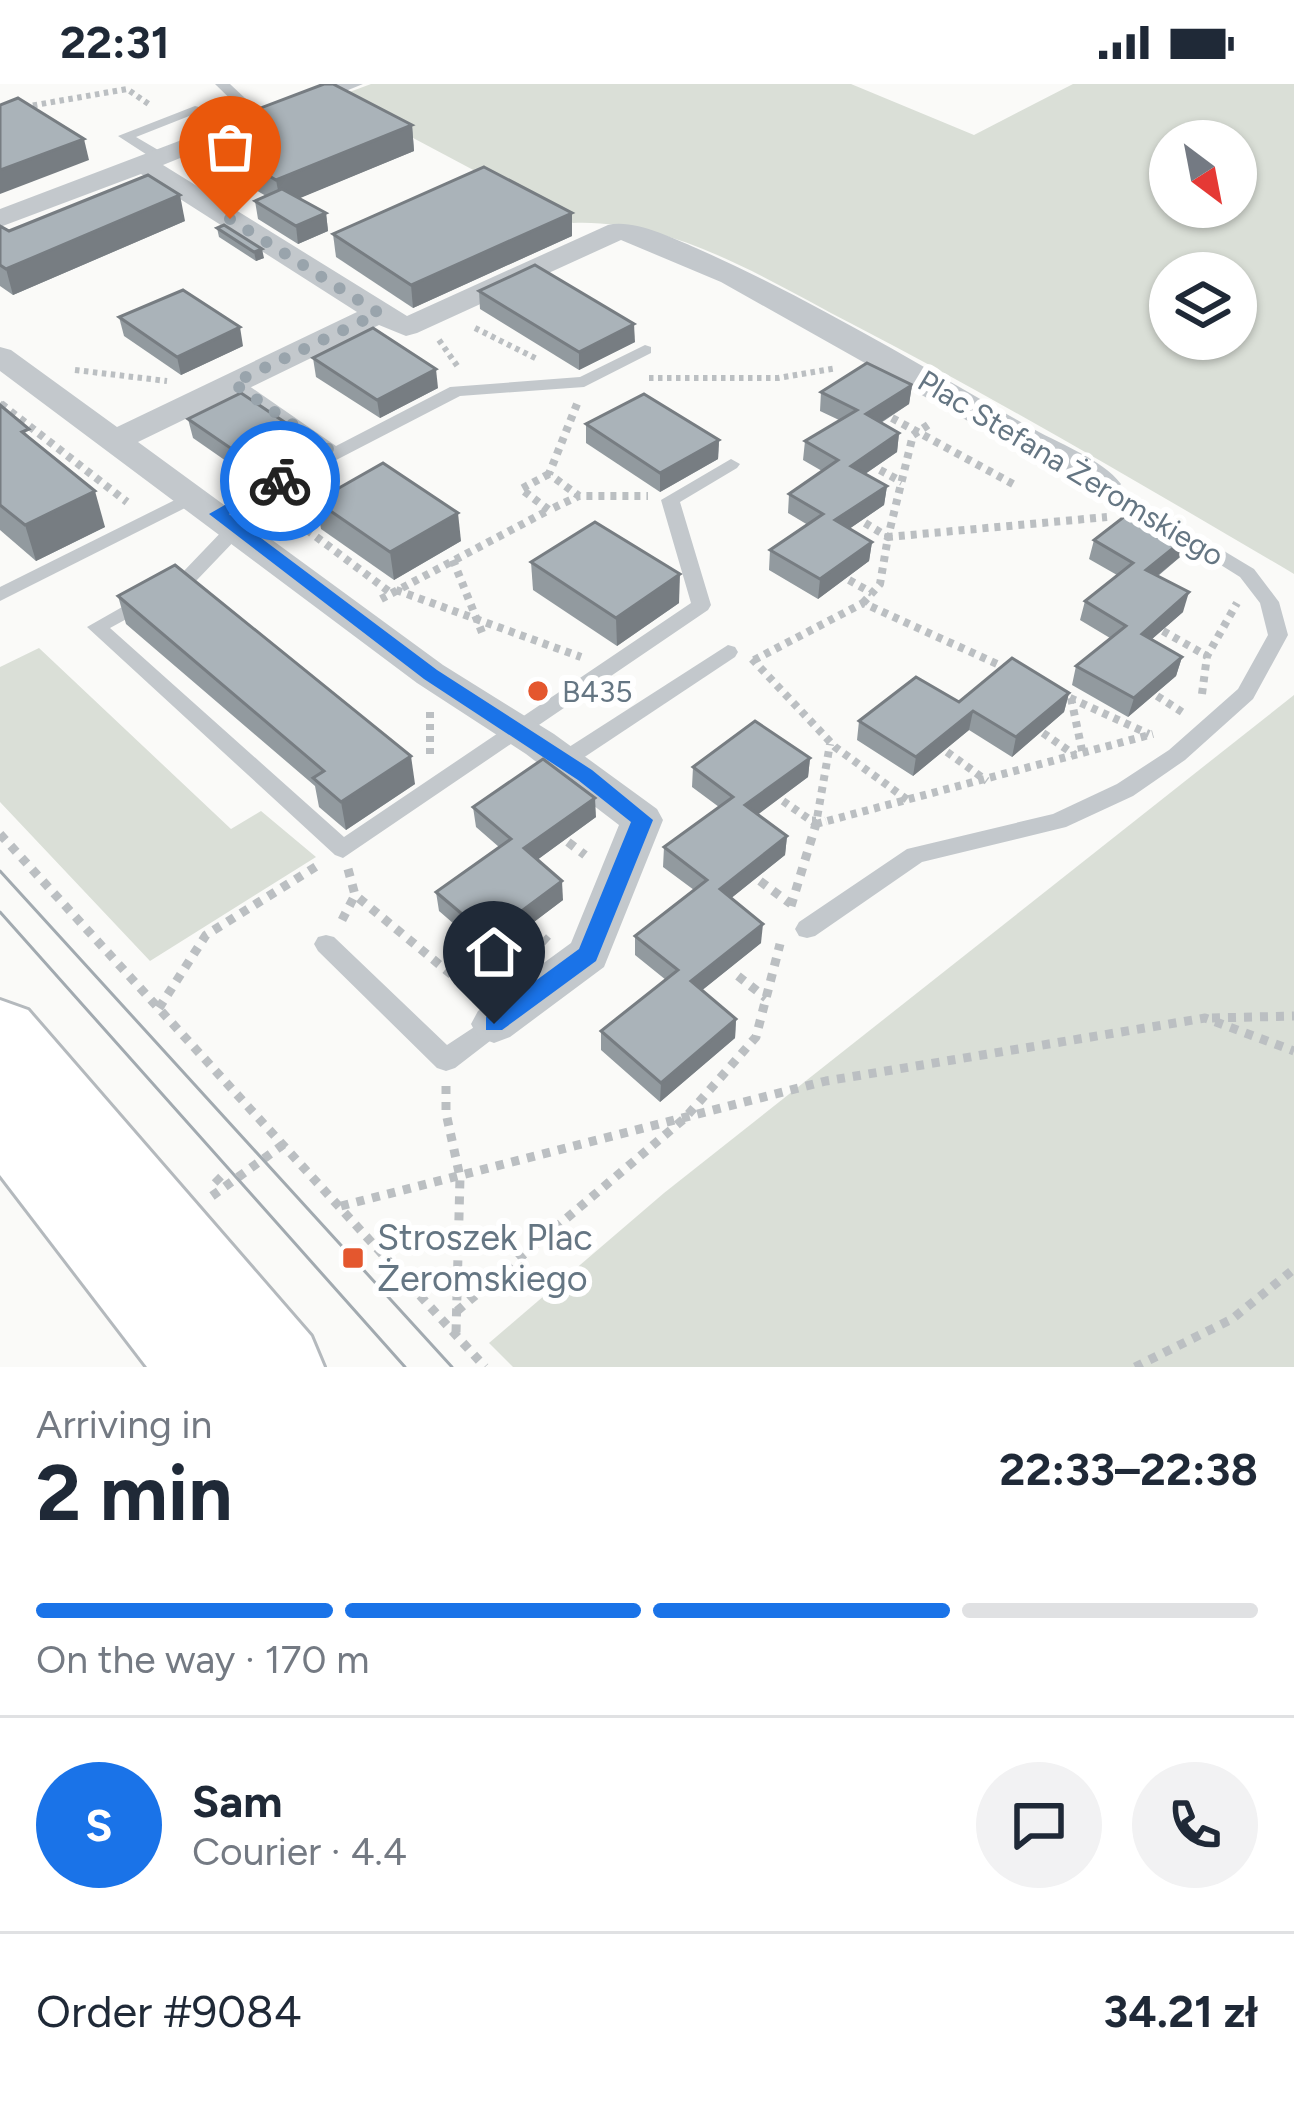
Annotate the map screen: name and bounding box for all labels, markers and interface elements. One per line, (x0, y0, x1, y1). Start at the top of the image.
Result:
text: 22:31 (60, 15, 170, 69)
pin (179, 96, 281, 219)
icon: bag (197, 114, 263, 180)
north arrow (1149, 120, 1257, 228)
map controls (1149, 120, 1257, 360)
button: layers (1149, 252, 1257, 360)
street label: Plac Stefana Żeromskiego (911, 362, 1231, 574)
courier (220, 421, 340, 541)
icon: bike (247, 448, 313, 514)
place label: B435 (562, 673, 633, 710)
marker: B435 (525, 678, 551, 704)
pin (443, 901, 545, 1024)
icon: home (461, 919, 527, 985)
place label: Stroszek Plac Żeromskiego (377, 1216, 593, 1300)
marker: Stroszek Plac Żeromskiego (340, 1245, 366, 1271)
text: Arriving in (36, 1401, 212, 1448)
text: 22:33–22:38 (999, 1442, 1258, 1496)
text: 2 min (36, 1446, 232, 1540)
text: On the way · 170 m (36, 1636, 369, 1683)
button: chat (976, 1762, 1102, 1888)
button: phone (1132, 1762, 1258, 1888)
text: Sam (192, 1774, 283, 1828)
text: S (85, 1798, 113, 1852)
text: Courier · 4.4 (192, 1828, 407, 1875)
text: Order #9084 (36, 1984, 302, 2038)
text: 34.21 zł (1103, 1984, 1258, 2038)

